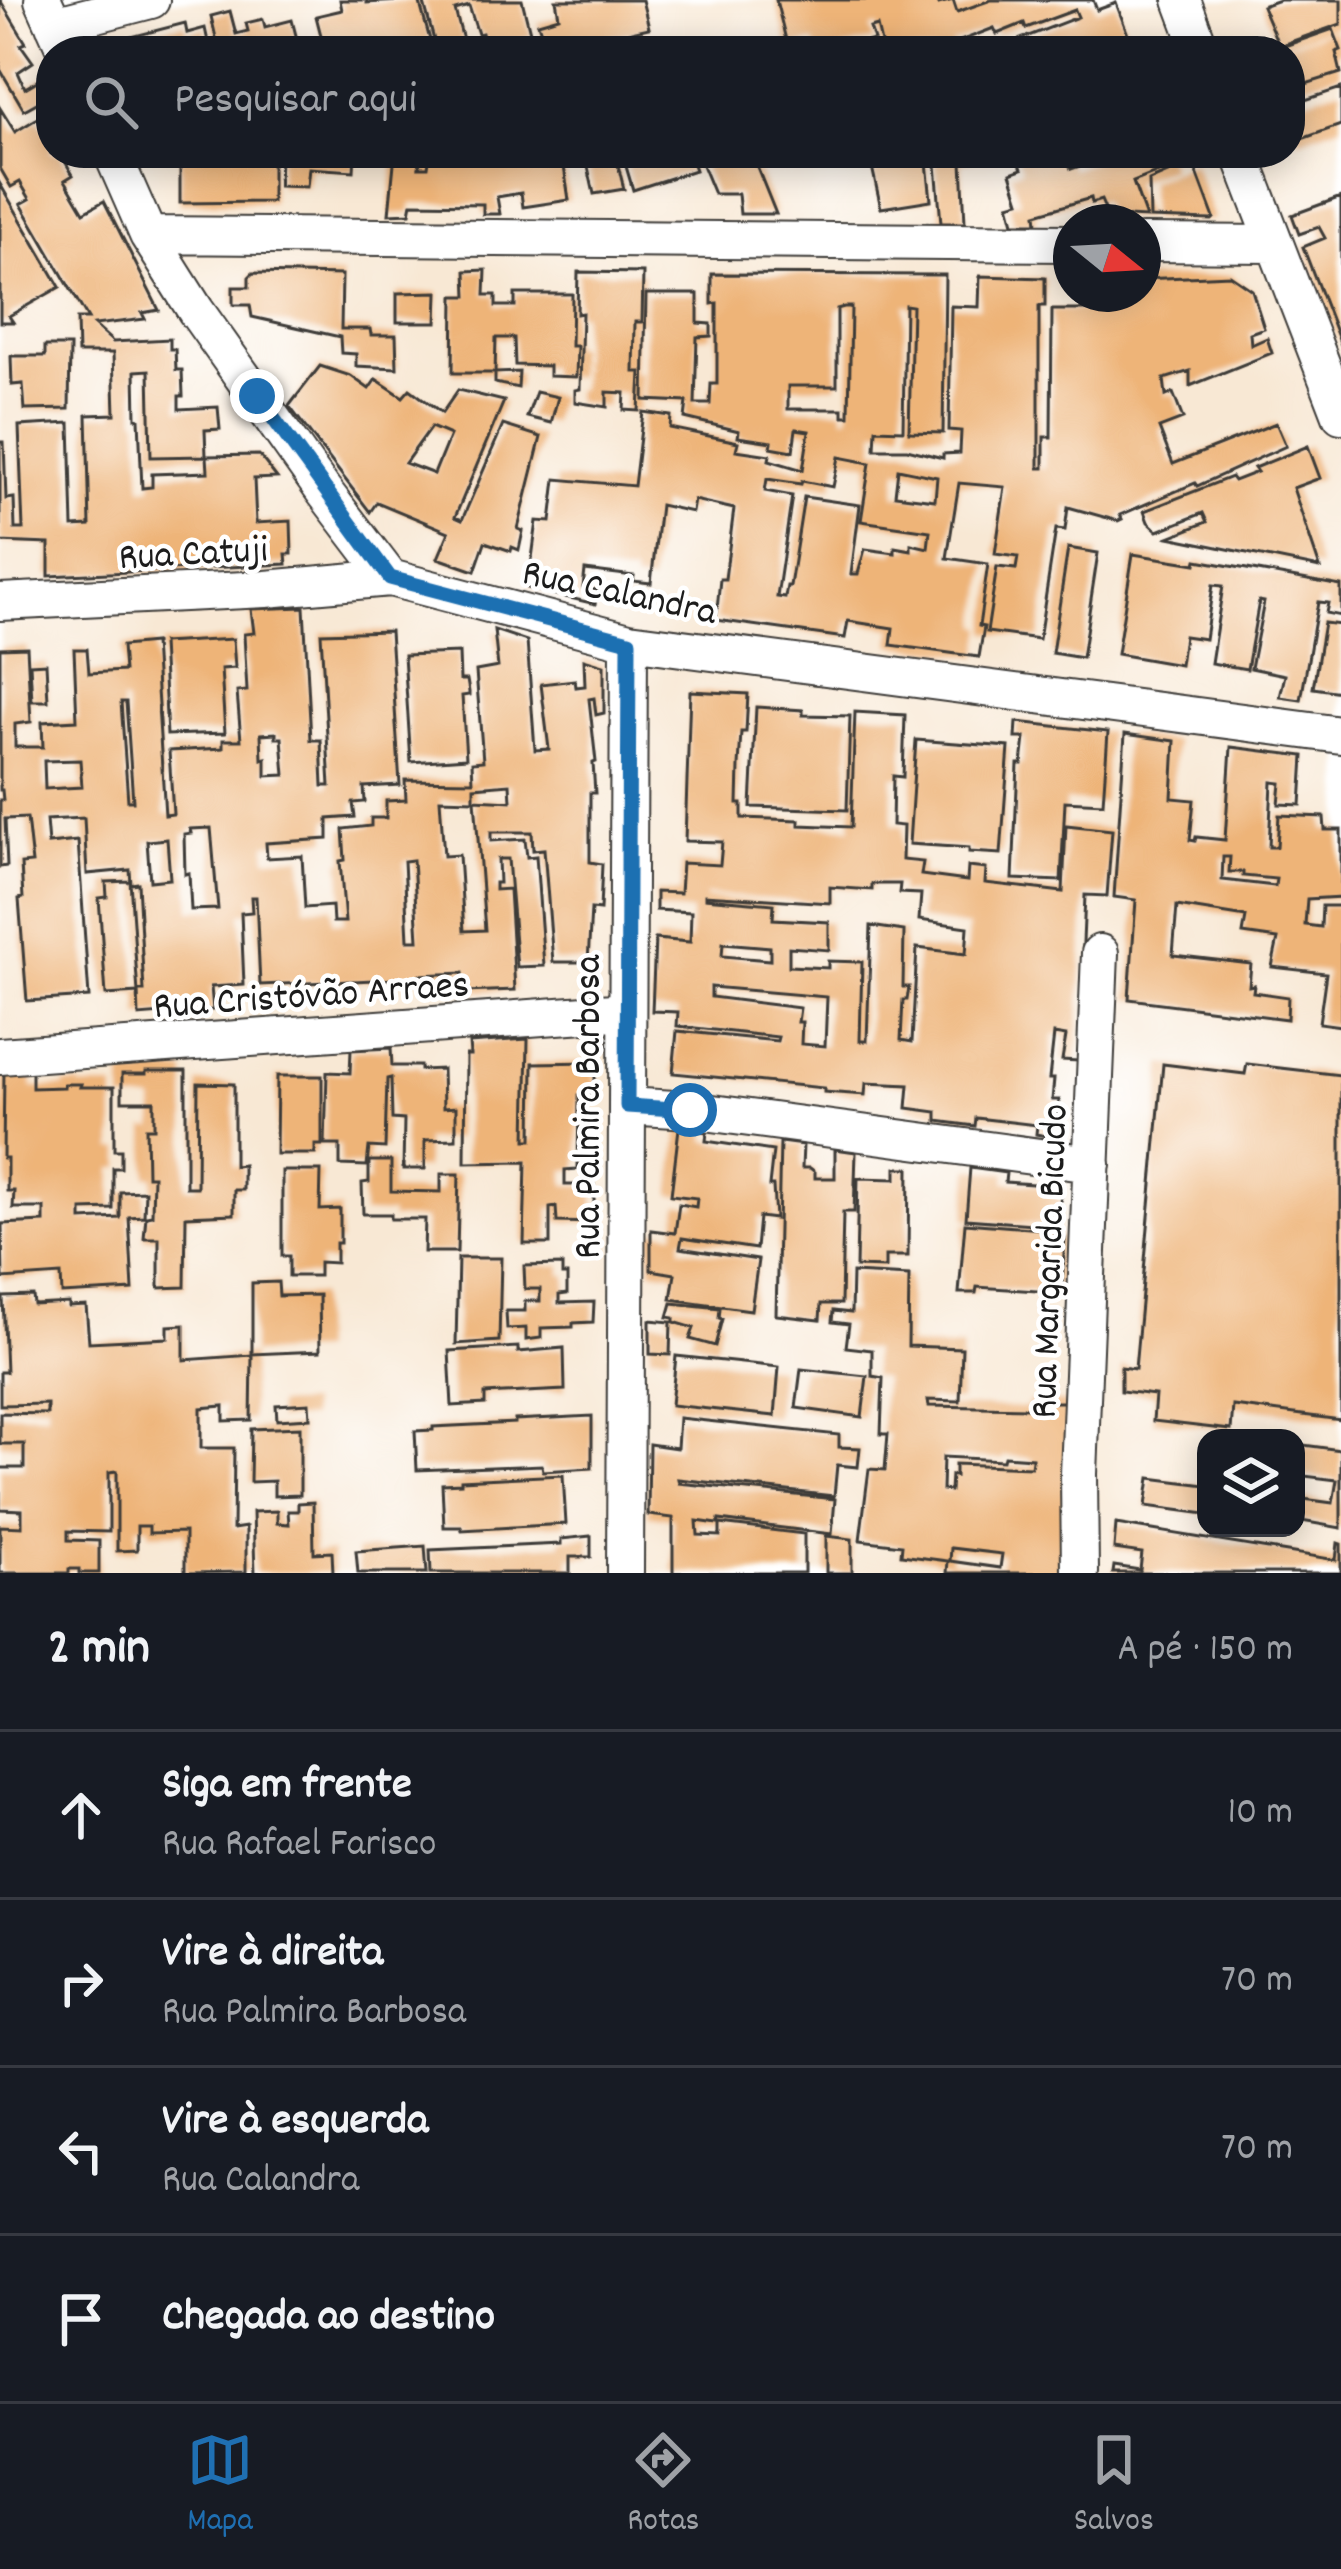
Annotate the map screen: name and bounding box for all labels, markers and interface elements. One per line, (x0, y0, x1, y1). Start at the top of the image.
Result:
search box (36, 36, 1305, 168)
icon: search (78, 69, 144, 135)
text: Pesquisar aqui (174, 70, 417, 134)
north arrow (1053, 204, 1161, 312)
route end (230, 369, 284, 423)
street label: Rua Catuji (117, 525, 269, 588)
street label: Rua Calandra (516, 548, 722, 643)
street label: Rua Palmira Barbosa (564, 954, 619, 1259)
street label: Rua Cristóvão Arraes (152, 960, 471, 1037)
route start (663, 1083, 717, 1137)
street label: Rua Margarida Bicudo (1020, 1103, 1085, 1420)
map controls (1197, 1429, 1305, 1537)
button: layers (1197, 1429, 1305, 1537)
text: 2 min (48, 1615, 150, 1687)
text: A pé · 150 m (1118, 1624, 1293, 1679)
text: Siga em frente (162, 1755, 412, 1819)
icon: ahead (48, 1782, 114, 1848)
text: 10 m (1227, 1787, 1293, 1842)
text: Rua Rafael Farisco (162, 1819, 436, 1874)
text: Vire à direita (162, 1923, 383, 1987)
icon: right (48, 1950, 114, 2016)
text: 70 m (1221, 1955, 1293, 2010)
text: Rua Palmira Barbosa (162, 1987, 466, 2042)
text: Vire à esquerda (162, 2091, 428, 2155)
icon: left (48, 2118, 114, 2184)
text: 70 m (1221, 2123, 1293, 2178)
text: Rua Calandra (162, 2155, 359, 2210)
icon: arrive (48, 2286, 114, 2352)
text: Chegada ao destino (162, 2287, 495, 2351)
tab: Mapa (187, 2427, 253, 2546)
tab: Rotas (627, 2427, 700, 2546)
tab: Salvos (1074, 2427, 1154, 2546)

